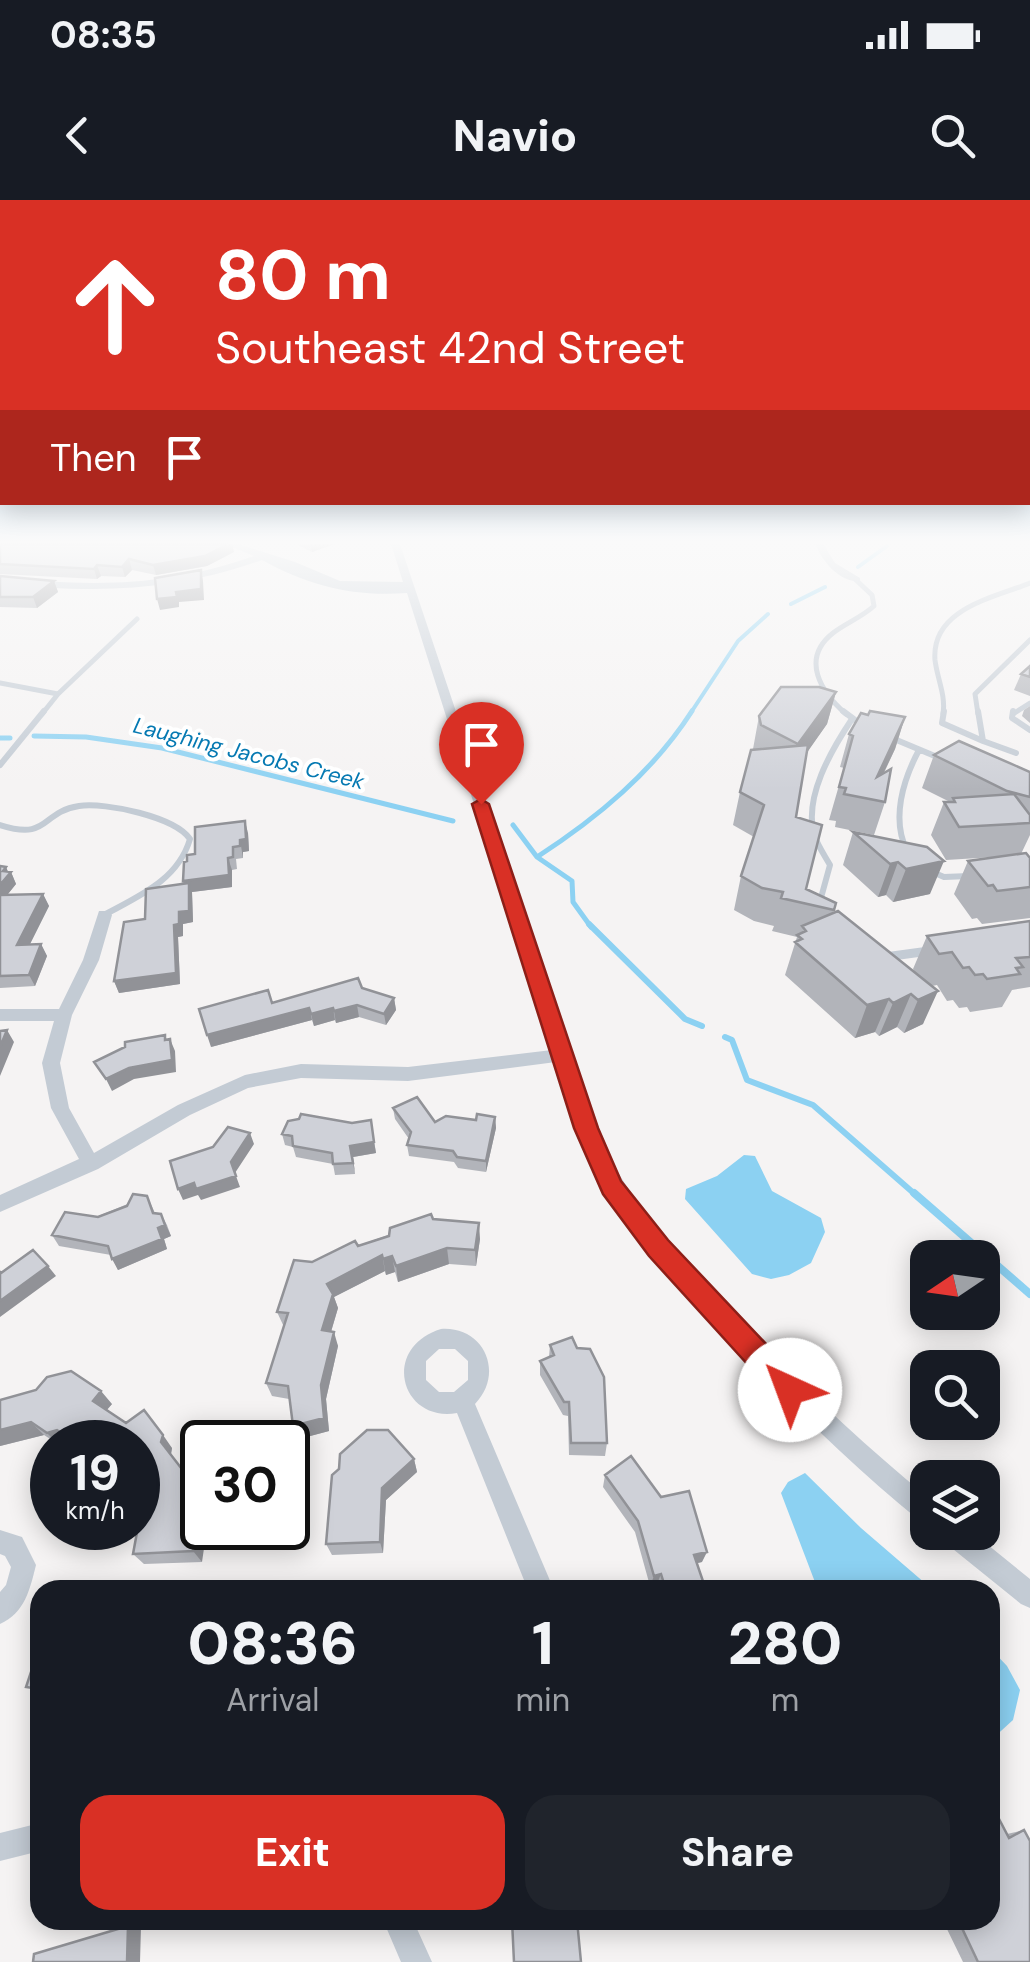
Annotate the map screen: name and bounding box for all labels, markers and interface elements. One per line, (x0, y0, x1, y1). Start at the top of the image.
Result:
text: 08:35 (50, 10, 157, 60)
text: Navio (453, 106, 577, 165)
icon: back (50, 108, 105, 163)
icon: search (925, 108, 980, 163)
text: 80 m (215, 230, 391, 321)
icon: ahead (50, 240, 180, 370)
text: Southeast 42nd Street (215, 318, 685, 377)
icon: arrive (157, 430, 212, 485)
text: Then (50, 433, 137, 483)
pin (439, 702, 524, 805)
water label: Laughing Jacobs Creek (130, 711, 368, 796)
icon: arrive (454, 717, 509, 772)
north arrow (910, 1240, 1000, 1330)
map controls (910, 1240, 1000, 1550)
position arrow (738, 1338, 842, 1442)
button: search (910, 1350, 1000, 1440)
speed limit sign: 30 (180, 1420, 310, 1550)
text: 19 (70, 1440, 120, 1506)
button: layers (910, 1460, 1000, 1550)
text: km/h (65, 1494, 125, 1527)
text: 08:36 (188, 1604, 358, 1683)
text: 1 (532, 1604, 554, 1683)
text: 280 (728, 1604, 842, 1683)
text: Arrival (226, 1679, 319, 1721)
text: min (516, 1679, 570, 1721)
text: m (771, 1679, 799, 1721)
button: Exit (80, 1795, 505, 1910)
button: Share (525, 1795, 950, 1910)

